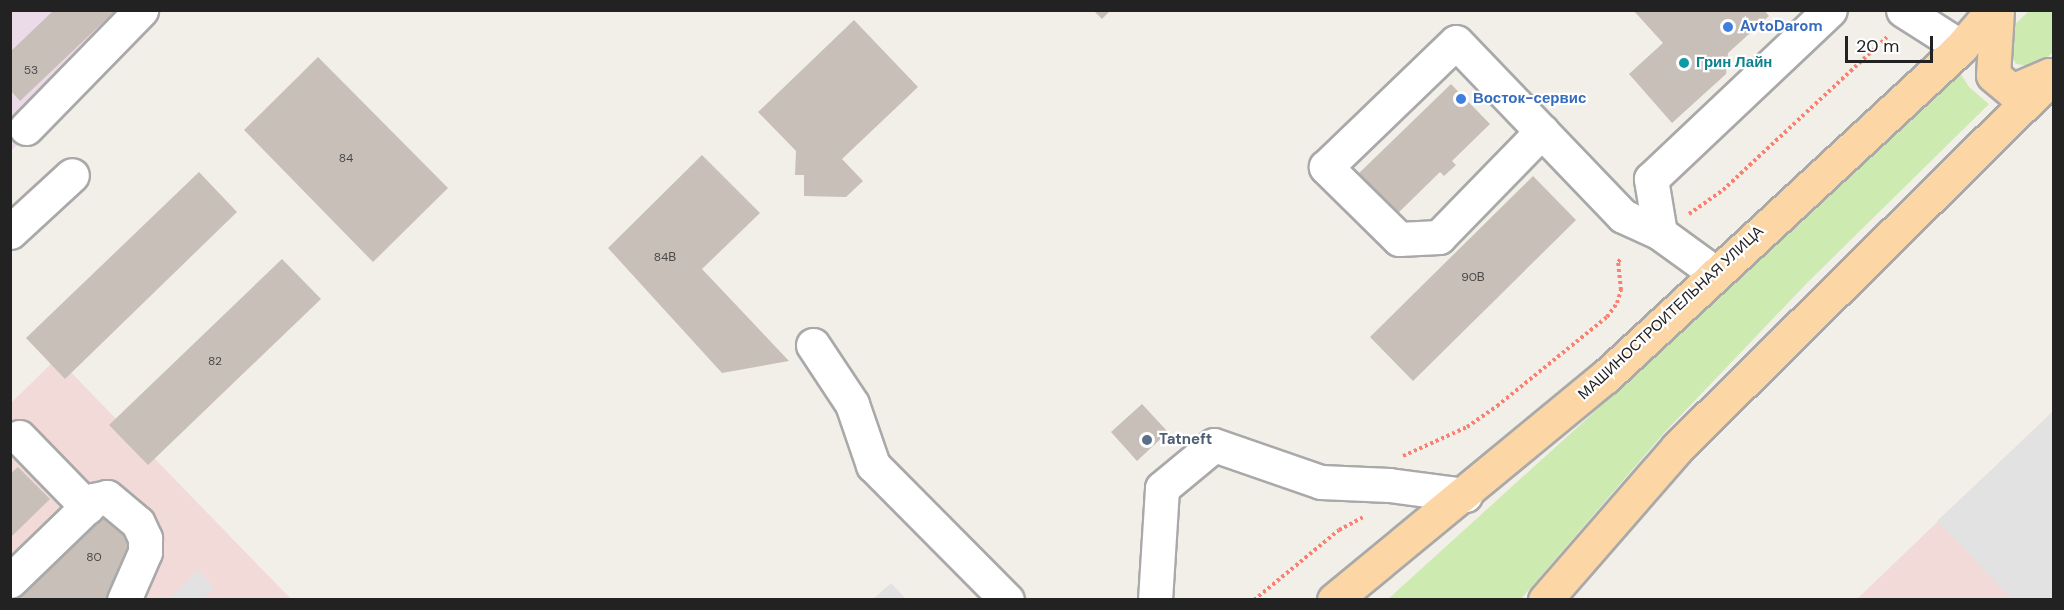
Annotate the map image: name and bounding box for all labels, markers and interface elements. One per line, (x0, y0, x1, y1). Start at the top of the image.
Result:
place label: AvtoDarom (1740, 18, 1823, 36)
marker: AvtoDarom (1721, 20, 1735, 34)
scale bar (1848, 24, 1936, 62)
text: 20 m (1856, 34, 1899, 58)
place label: Грин Лайн (1696, 54, 1772, 72)
marker: Грин Лайн (1677, 56, 1691, 70)
house number: 53 (24, 64, 38, 78)
place label: Восток-сервис (1473, 90, 1586, 108)
marker: Восток-сервис (1454, 92, 1468, 106)
house number: 84 (339, 152, 353, 166)
street label: МАШИНОСТРОИТЕЛЬНАЯ УЛИЦА (1575, 222, 1767, 404)
house number: 84В (654, 251, 676, 265)
house number: 90В (1461, 271, 1485, 285)
house number: 82 (208, 355, 222, 369)
place label: Tatneft (1159, 431, 1212, 449)
marker: Tatneft (1140, 433, 1154, 447)
house number: 80 (86, 551, 102, 565)

